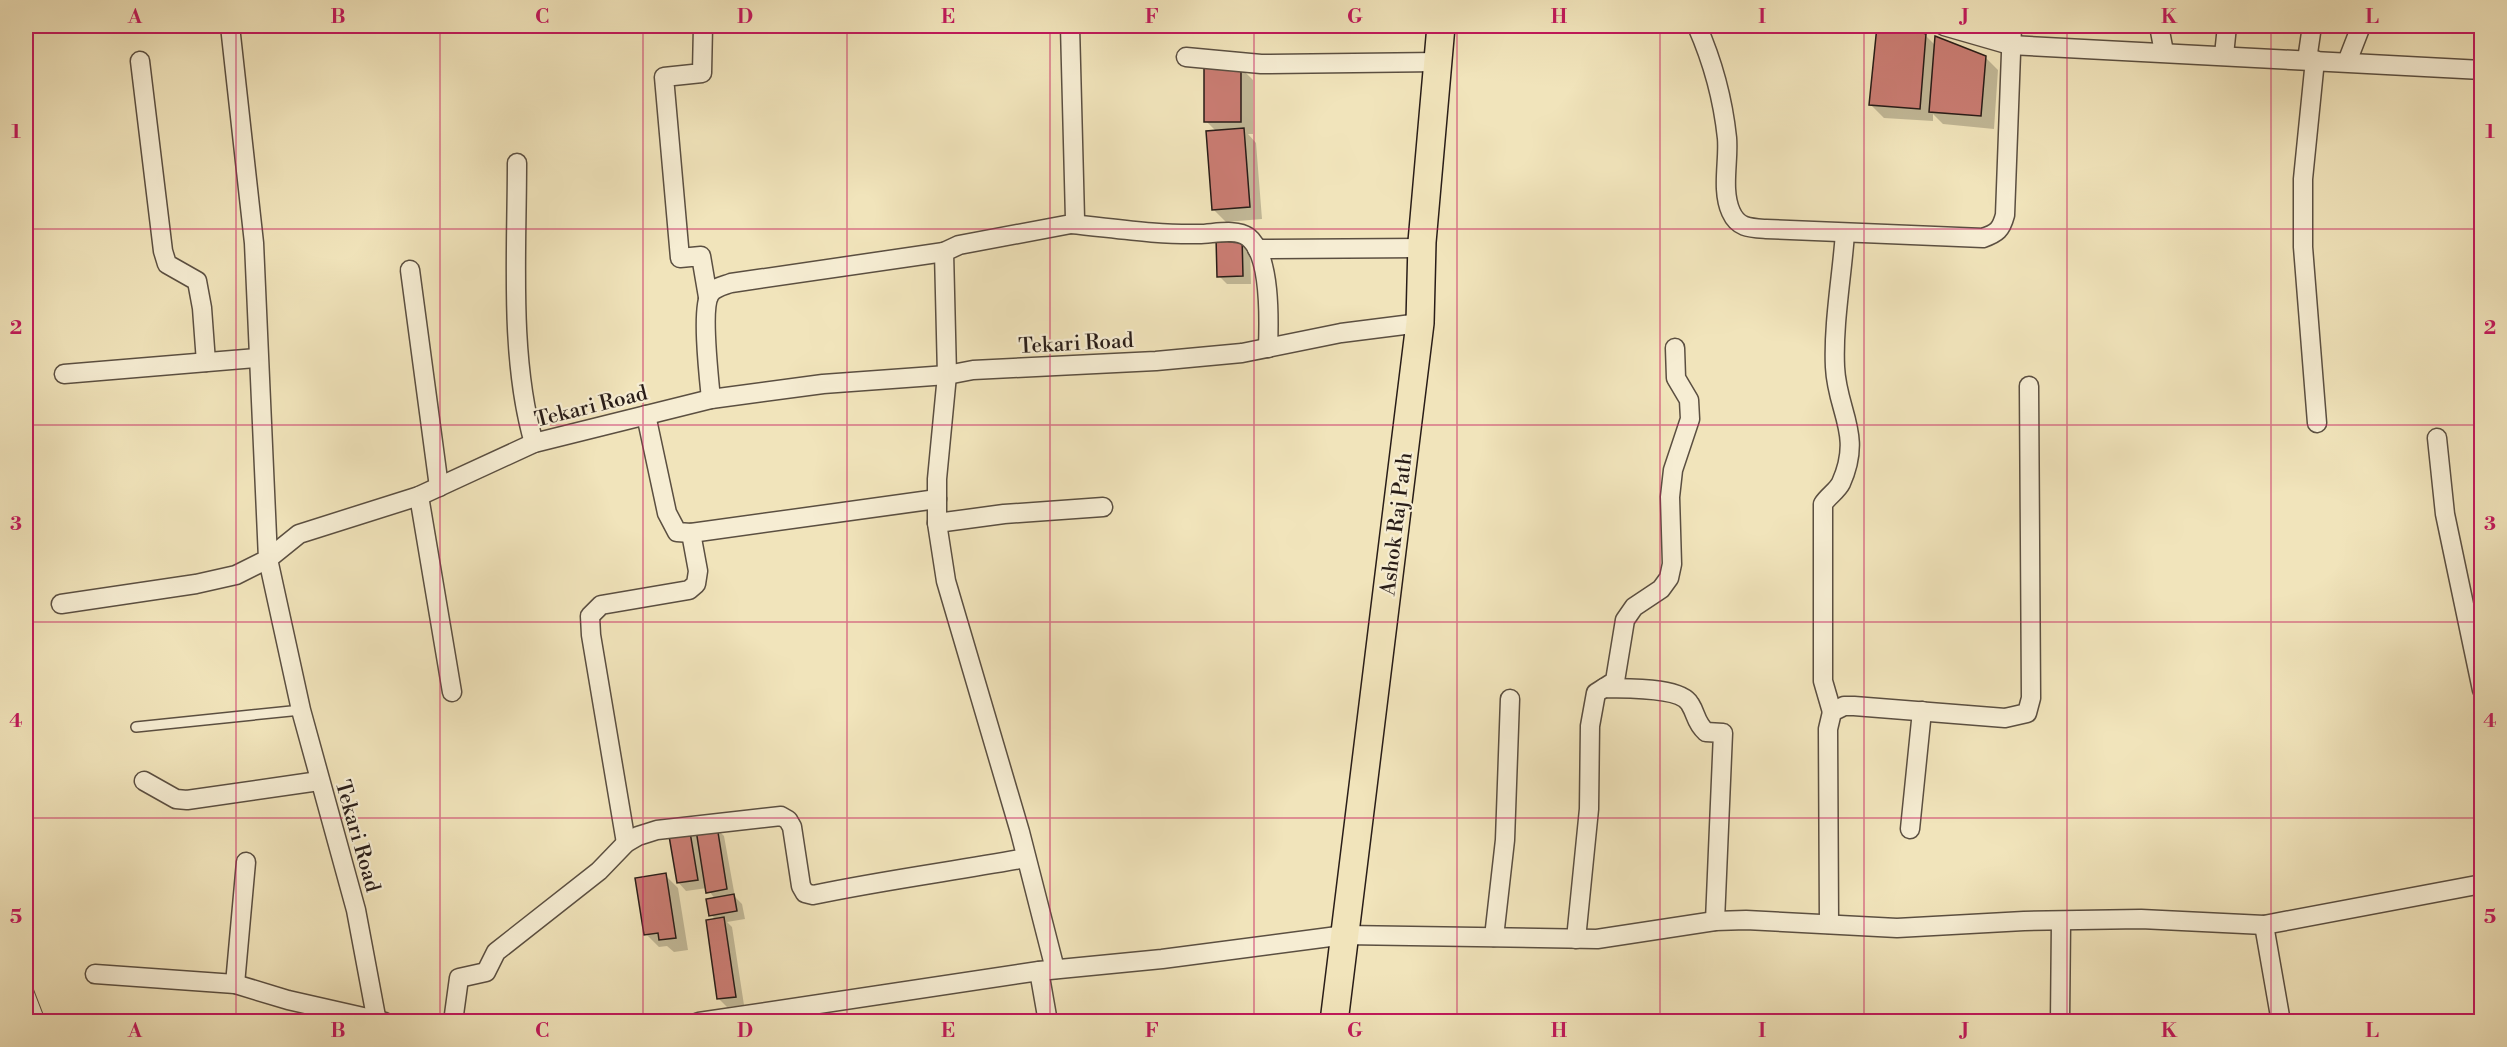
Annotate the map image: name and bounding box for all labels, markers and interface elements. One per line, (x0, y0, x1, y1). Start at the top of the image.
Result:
text: A (127, 5, 143, 30)
text: B (330, 5, 346, 30)
text: C (535, 5, 549, 30)
text: D (737, 5, 753, 30)
text: E (941, 5, 955, 30)
text: F (1145, 5, 1159, 30)
text: G (1347, 5, 1363, 30)
text: H (1551, 5, 1568, 30)
text: I (1758, 5, 1766, 30)
text: J (1958, 5, 1969, 30)
text: K (2161, 5, 2178, 30)
text: L (2365, 5, 2379, 30)
text: 1 (11, 120, 21, 145)
text: 1 (2485, 120, 2495, 145)
text: 2 (10, 316, 22, 341)
text: 2 (2484, 316, 2496, 341)
street label: Tekari Road (1018, 328, 1134, 360)
street label: Tekari Road (532, 380, 650, 434)
street label: Ashok Raj Path (1375, 451, 1419, 598)
text: 3 (10, 512, 22, 537)
text: 3 (2484, 512, 2496, 537)
text: 4 (9, 709, 23, 734)
text: 4 (2483, 709, 2497, 734)
street label: Tekari Road (329, 777, 385, 895)
text: 5 (10, 905, 22, 930)
text: 5 (2484, 905, 2496, 930)
text: A (127, 1019, 143, 1044)
text: B (330, 1019, 346, 1044)
text: C (535, 1019, 549, 1044)
text: D (737, 1019, 753, 1044)
text: E (941, 1019, 955, 1044)
text: F (1145, 1019, 1159, 1044)
text: G (1347, 1019, 1363, 1044)
text: H (1551, 1019, 1568, 1044)
text: I (1758, 1019, 1766, 1044)
text: J (1958, 1019, 1969, 1044)
text: K (2161, 1019, 2178, 1044)
text: L (2365, 1019, 2379, 1044)

